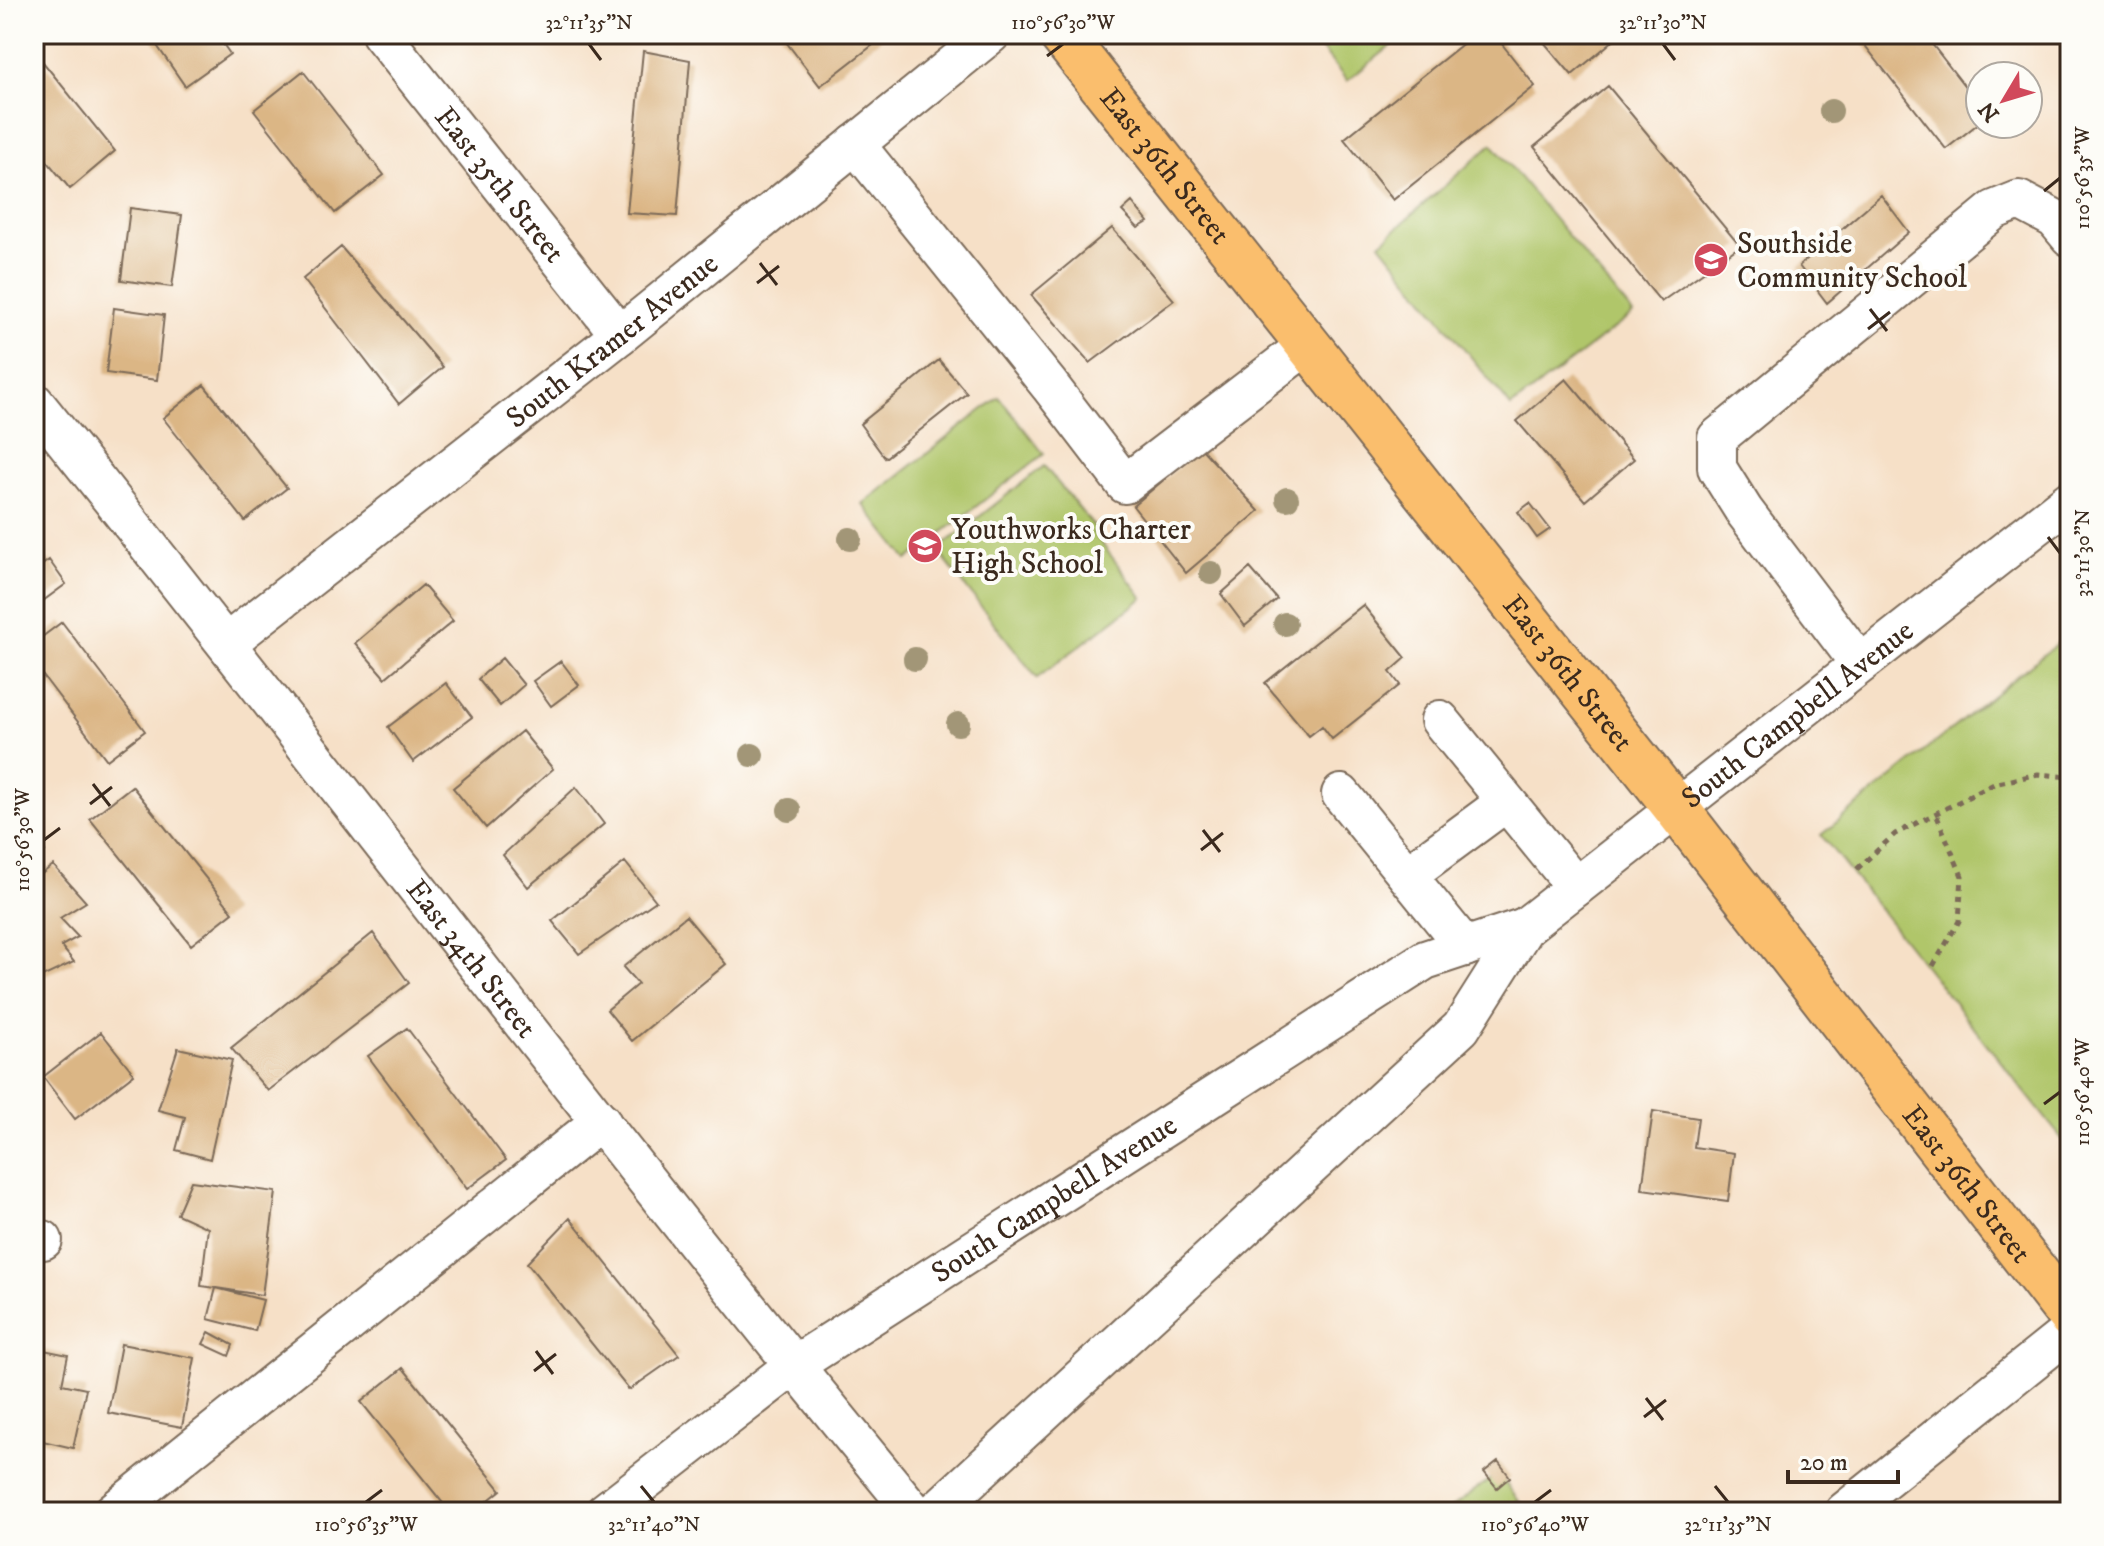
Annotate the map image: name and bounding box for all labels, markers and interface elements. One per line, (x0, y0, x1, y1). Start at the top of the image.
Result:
text: 32°11'35"N (545, 11, 633, 36)
text: 110°56'30"W (1011, 11, 1116, 36)
text: 32°11'30"N (1619, 11, 1707, 36)
north arrow (1964, 60, 2044, 140)
street label: East 36th Street (1091, 81, 1238, 252)
text: N (1973, 96, 2006, 127)
street label: East 35th Street (426, 100, 572, 271)
text: 110°56'35"W (2071, 126, 2096, 229)
place label: Southside Community School (1737, 226, 1967, 297)
school or university icon: Southside Community School (1692, 241, 1730, 279)
street label: South Kramer Avenue (499, 246, 726, 437)
text: 32°11'30"N (2071, 509, 2096, 597)
place label: Youthworks Charter High School (951, 512, 1191, 583)
school or university icon: Youthworks Charter High School (906, 527, 944, 565)
street label: East 36th Street (1494, 588, 1641, 760)
street label: South Campbell Avenue (1675, 613, 1921, 817)
text: 110°56'30"W (11, 787, 36, 892)
street label: East 34th Street (397, 872, 544, 1046)
text: 110°56'40"W (2071, 1037, 2096, 1146)
street label: East 36th Street (1893, 1098, 2039, 1271)
street label: South Campbell Avenue (925, 1107, 1184, 1292)
scale bar (1788, 1434, 1898, 1484)
text: 20 m (1800, 1448, 1848, 1478)
text: 110°56'35"W (315, 1513, 418, 1538)
text: 32°11'40"N (608, 1513, 700, 1538)
text: 110°56'40"W (1481, 1513, 1590, 1538)
text: 32°11'35"N (1684, 1513, 1772, 1538)

